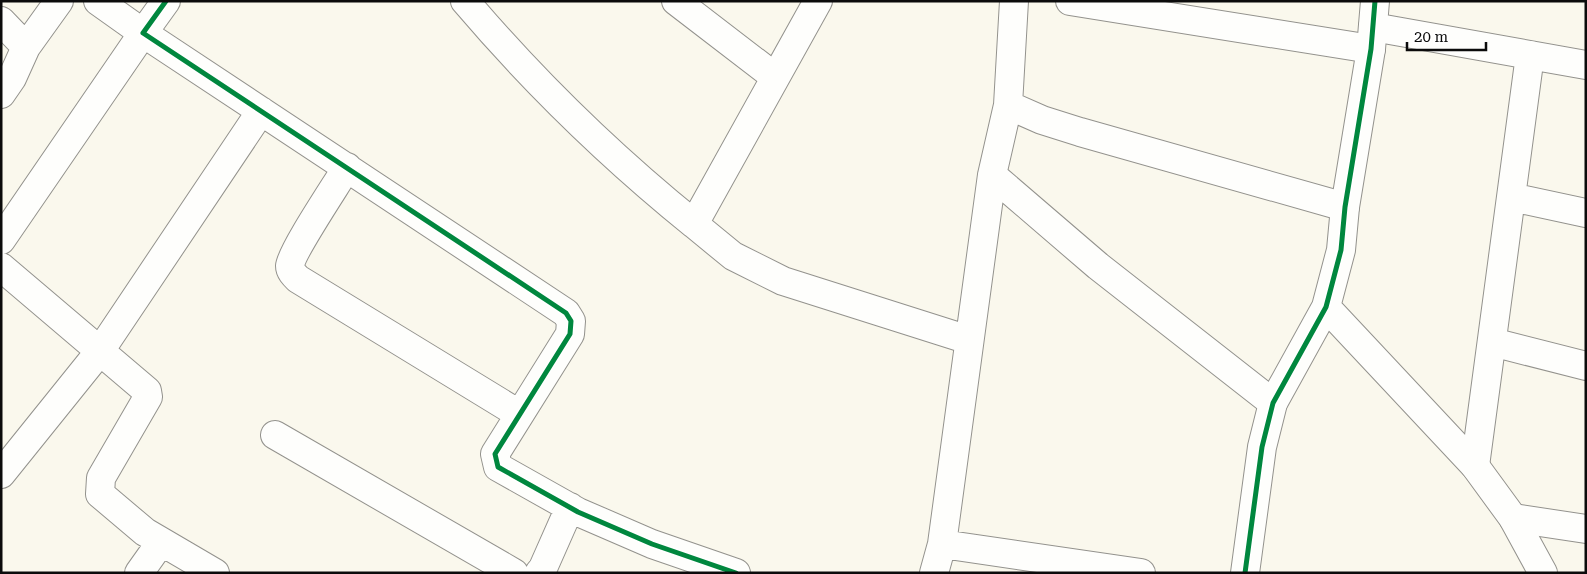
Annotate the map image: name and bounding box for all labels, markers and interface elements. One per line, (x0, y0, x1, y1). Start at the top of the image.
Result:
scale bar (1407, 20, 1486, 52)
text: 20 m (1414, 28, 1449, 46)

